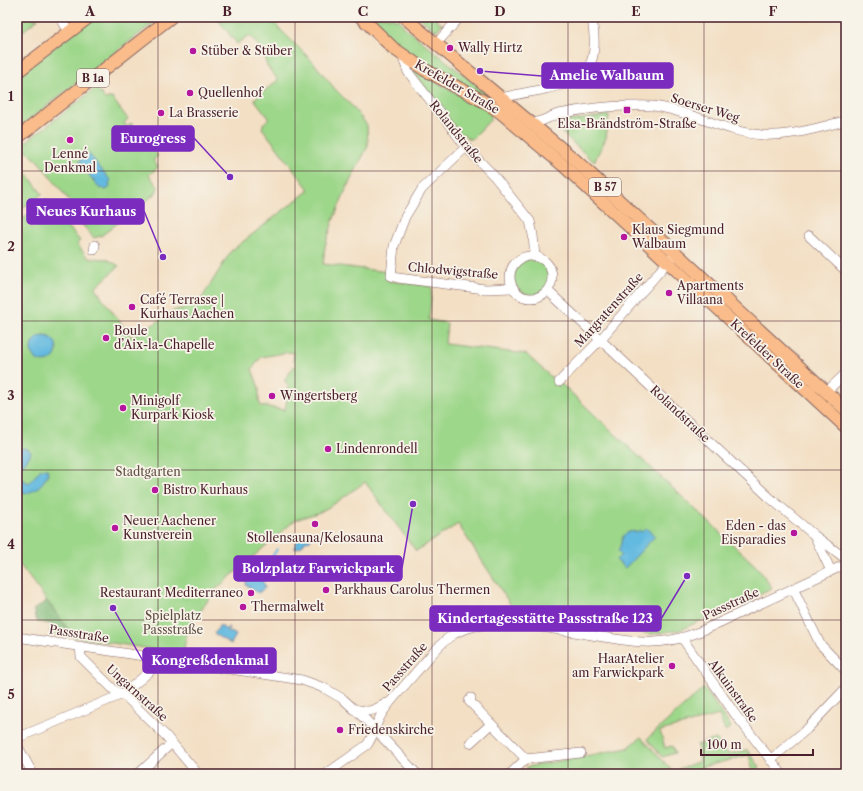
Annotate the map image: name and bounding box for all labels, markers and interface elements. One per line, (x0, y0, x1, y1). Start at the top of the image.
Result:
text: A (84, 3, 96, 19)
text: B (222, 3, 232, 19)
text: C (358, 3, 368, 19)
text: D (494, 3, 506, 19)
text: E (631, 3, 641, 19)
text: F (769, 3, 778, 19)
place label: Wally Hirtz (457, 40, 522, 55)
place label: Stüber & Stüber (201, 43, 292, 58)
marker: Wally Hirtz (445, 43, 455, 53)
marker: Stüber & Stüber (188, 46, 198, 56)
street label: Krefelder Straße (412, 56, 502, 117)
callout: Amelie Walbaum (542, 63, 673, 88)
text: Amelie Walbaum (549, 67, 664, 83)
road number: B 1a (77, 69, 109, 87)
place label: Quellenhof (198, 85, 264, 100)
text: 1 (8, 88, 14, 104)
marker: Quellenhof (185, 88, 195, 98)
street label: Soerser Weg (669, 90, 742, 125)
street label: Rolandstraße (426, 97, 486, 166)
place label: La Brasserie (169, 105, 239, 120)
marker: Elsa-Brändström-Straße (622, 105, 632, 115)
marker: La Brasserie (156, 108, 166, 118)
place label: Elsa-Brändström-Straße (557, 116, 697, 131)
callout: Eurogress (112, 126, 194, 151)
text: Eurogress (120, 130, 186, 146)
marker: Lenné Denkmal (65, 135, 75, 145)
place label: Lenné Denkmal (44, 146, 96, 175)
road number: B 57 (589, 178, 621, 196)
callout: Neues Kurhaus (27, 199, 144, 224)
text: Neues Kurhaus (36, 203, 136, 219)
place label: Klaus Siegmund Walbaum (631, 222, 725, 251)
marker: Klaus Siegmund Walbaum (619, 232, 629, 242)
text: 2 (7, 238, 15, 254)
street label: Chlodwigstraße (407, 259, 499, 282)
street label: Margratenstraße (571, 269, 646, 350)
place label: Apartments Villaana (676, 278, 744, 307)
marker: Apartments Villaana (664, 288, 674, 298)
place label: Café Terrasse | Kurhaus Aachen (140, 292, 235, 321)
marker: Café Terrasse | Kurhaus Aachen (127, 302, 137, 312)
street label: Krefelder Straße (727, 316, 807, 392)
place label: Boule d’Aix-la-Chapelle (114, 323, 215, 352)
marker: Boule d’Aix-la-Chapelle (101, 333, 111, 343)
street label: Rolandstraße (647, 382, 714, 445)
text: 3 (7, 387, 15, 403)
place label: Wingertsberg (279, 388, 358, 403)
marker: Wingertsberg (267, 391, 277, 401)
place label: Minigolf Kurpark Kiosk (131, 393, 215, 422)
marker: Minigolf Kurpark Kiosk (118, 403, 128, 413)
place label: Lindenrondell (336, 441, 418, 456)
marker: Lindenrondell (323, 444, 333, 454)
park label: Stadtgarten (115, 464, 181, 479)
place label: Bistro Kurhaus (163, 482, 248, 497)
marker: Bistro Kurhaus (150, 485, 160, 495)
place label: Neuer Aachener Kunstverein (123, 513, 216, 542)
place label: Eden - das Eisparadies (721, 518, 786, 547)
marker: Stollensauna/Kelosauna (310, 519, 320, 529)
marker: Neuer Aachener Kunstverein (110, 523, 120, 533)
marker: Eden - das Eisparadies (789, 528, 799, 538)
place label: Stollensauna/Kelosauna (247, 530, 384, 545)
text: 4 (7, 536, 15, 552)
callout: Bolzplatz Farwickpark (234, 556, 402, 581)
text: Bolzplatz Farwickpark (242, 560, 395, 576)
place label: Parkhaus Carolus Thermen (334, 582, 491, 597)
street label: Passstraße (700, 584, 762, 623)
place label: Restaurant Mediterraneo (100, 585, 243, 600)
marker: Parkhaus Carolus Thermen (321, 585, 331, 595)
marker: Restaurant Mediterraneo (246, 588, 256, 598)
place label: Thermalwelt (251, 599, 325, 614)
marker: Thermalwelt (238, 602, 248, 612)
callout: Kindertagesstätte Passstraße 123 (430, 606, 661, 631)
park label: Spielplatz Passstraße (143, 608, 203, 637)
text: Kindertagesstätte Passstraße 123 (437, 610, 653, 626)
street label: Passstraße (48, 621, 110, 646)
street label: Passstraße (379, 639, 430, 694)
callout: Kongreßdenkmal (143, 648, 276, 673)
place label: HaarAtelier am Farwickpark (572, 651, 665, 680)
text: Kongreßdenkmal (151, 652, 269, 668)
street label: Alkuinstraße (705, 656, 761, 725)
street label: Ungarnstraße (104, 661, 171, 724)
marker: HaarAtelier am Farwickpark (667, 661, 677, 671)
text: 5 (7, 686, 15, 702)
place label: Friedenskirche (348, 722, 434, 737)
marker: Friedenskirche (335, 725, 345, 735)
scale bar (701, 731, 813, 757)
text: 100 m (707, 737, 742, 752)

